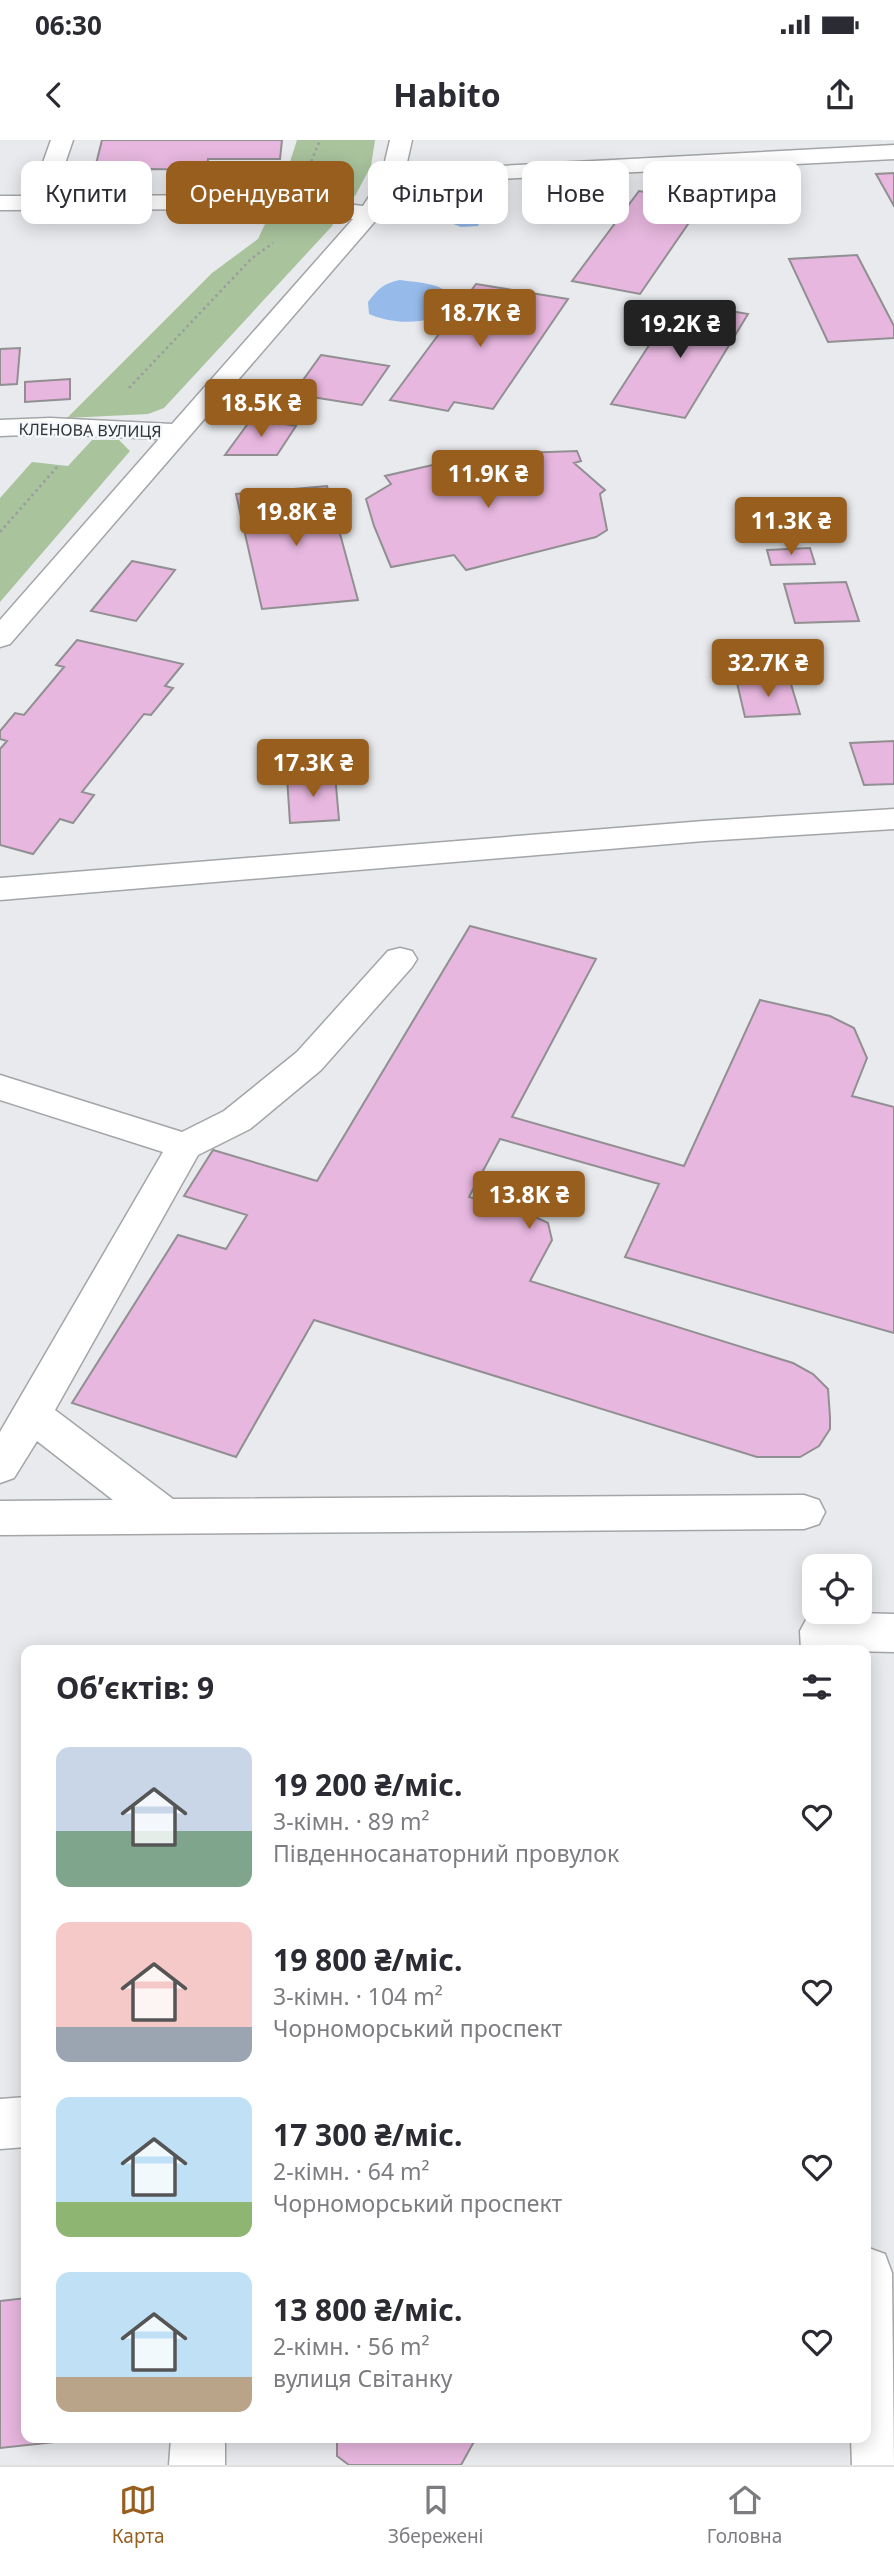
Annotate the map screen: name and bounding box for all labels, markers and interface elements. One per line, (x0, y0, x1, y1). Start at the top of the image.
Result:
text: 06:30 (35, 7, 102, 43)
text: Habito (393, 73, 501, 116)
icon: back (35, 76, 73, 114)
icon: share (821, 76, 859, 114)
chip: Купити (21, 161, 152, 224)
chip: Орендувати (166, 161, 354, 224)
chip: Фільтри (368, 161, 508, 224)
chip: Нове (522, 161, 629, 224)
chip: Квартира (643, 161, 801, 224)
pin: 18.7K ₴ (415, 290, 545, 349)
text: 18.7K ₴ (440, 296, 520, 328)
pin: 19.2K ₴ (615, 300, 745, 360)
text: 19.2K ₴ (640, 307, 720, 339)
pin: 18.5K ₴ (196, 380, 326, 439)
text: 18.5K ₴ (221, 386, 301, 418)
street label: КЛЕНОВА ВУЛИЦЯ (18, 418, 162, 442)
pin: 11.9K ₴ (423, 450, 553, 510)
text: 11.9K ₴ (448, 457, 528, 489)
pin: 19.8K ₴ (231, 488, 361, 548)
text: 19.8K ₴ (256, 495, 336, 527)
pin: 11.3K ₴ (726, 498, 856, 557)
text: 11.3K ₴ (751, 504, 831, 536)
pin: 32.7K ₴ (703, 640, 833, 699)
text: 32.7K ₴ (728, 646, 808, 678)
pin: 17.3K ₴ (248, 740, 378, 799)
text: 17.3K ₴ (273, 746, 353, 778)
pin: 13.8K ₴ (464, 1172, 594, 1231)
text: 13.8K ₴ (489, 1178, 569, 1210)
map controls (802, 1554, 872, 1624)
button: locate (802, 1554, 872, 1624)
text: Об’єктів: 9 (56, 1667, 214, 1708)
icon: filters (798, 1668, 836, 1706)
text: 19 200 ₴/міс. (273, 1764, 463, 1805)
icon: home (112, 1775, 196, 1859)
icon: heart (798, 1798, 836, 1836)
text: 3-кімн. · 89 m² (273, 1805, 430, 1837)
text: Південносанаторний провулок (273, 1837, 619, 1869)
text: 19 800 ₴/міс. (273, 1939, 463, 1980)
icon: home (112, 1950, 196, 2034)
icon: heart (798, 1973, 836, 2011)
text: 3-кімн. · 104 m² (273, 1980, 443, 2012)
text: Чорноморський проспект (273, 2012, 562, 2044)
text: 17 300 ₴/міс. (273, 2114, 463, 2155)
icon: home (112, 2125, 196, 2209)
icon: heart (798, 2148, 836, 2186)
text: 2-кімн. · 64 m² (273, 2155, 430, 2187)
text: Чорноморський проспект (273, 2187, 562, 2219)
text: 13 800 ₴/міс. (273, 2289, 463, 2330)
icon: home (112, 2300, 196, 2384)
icon: heart (798, 2323, 836, 2361)
text: 2-кімн. · 56 m² (273, 2330, 430, 2362)
text: вулиця Світанку (273, 2362, 453, 2394)
tab: Карта (112, 2481, 165, 2549)
tab: Збережені (388, 2481, 483, 2549)
tab: Головна (707, 2481, 782, 2549)

